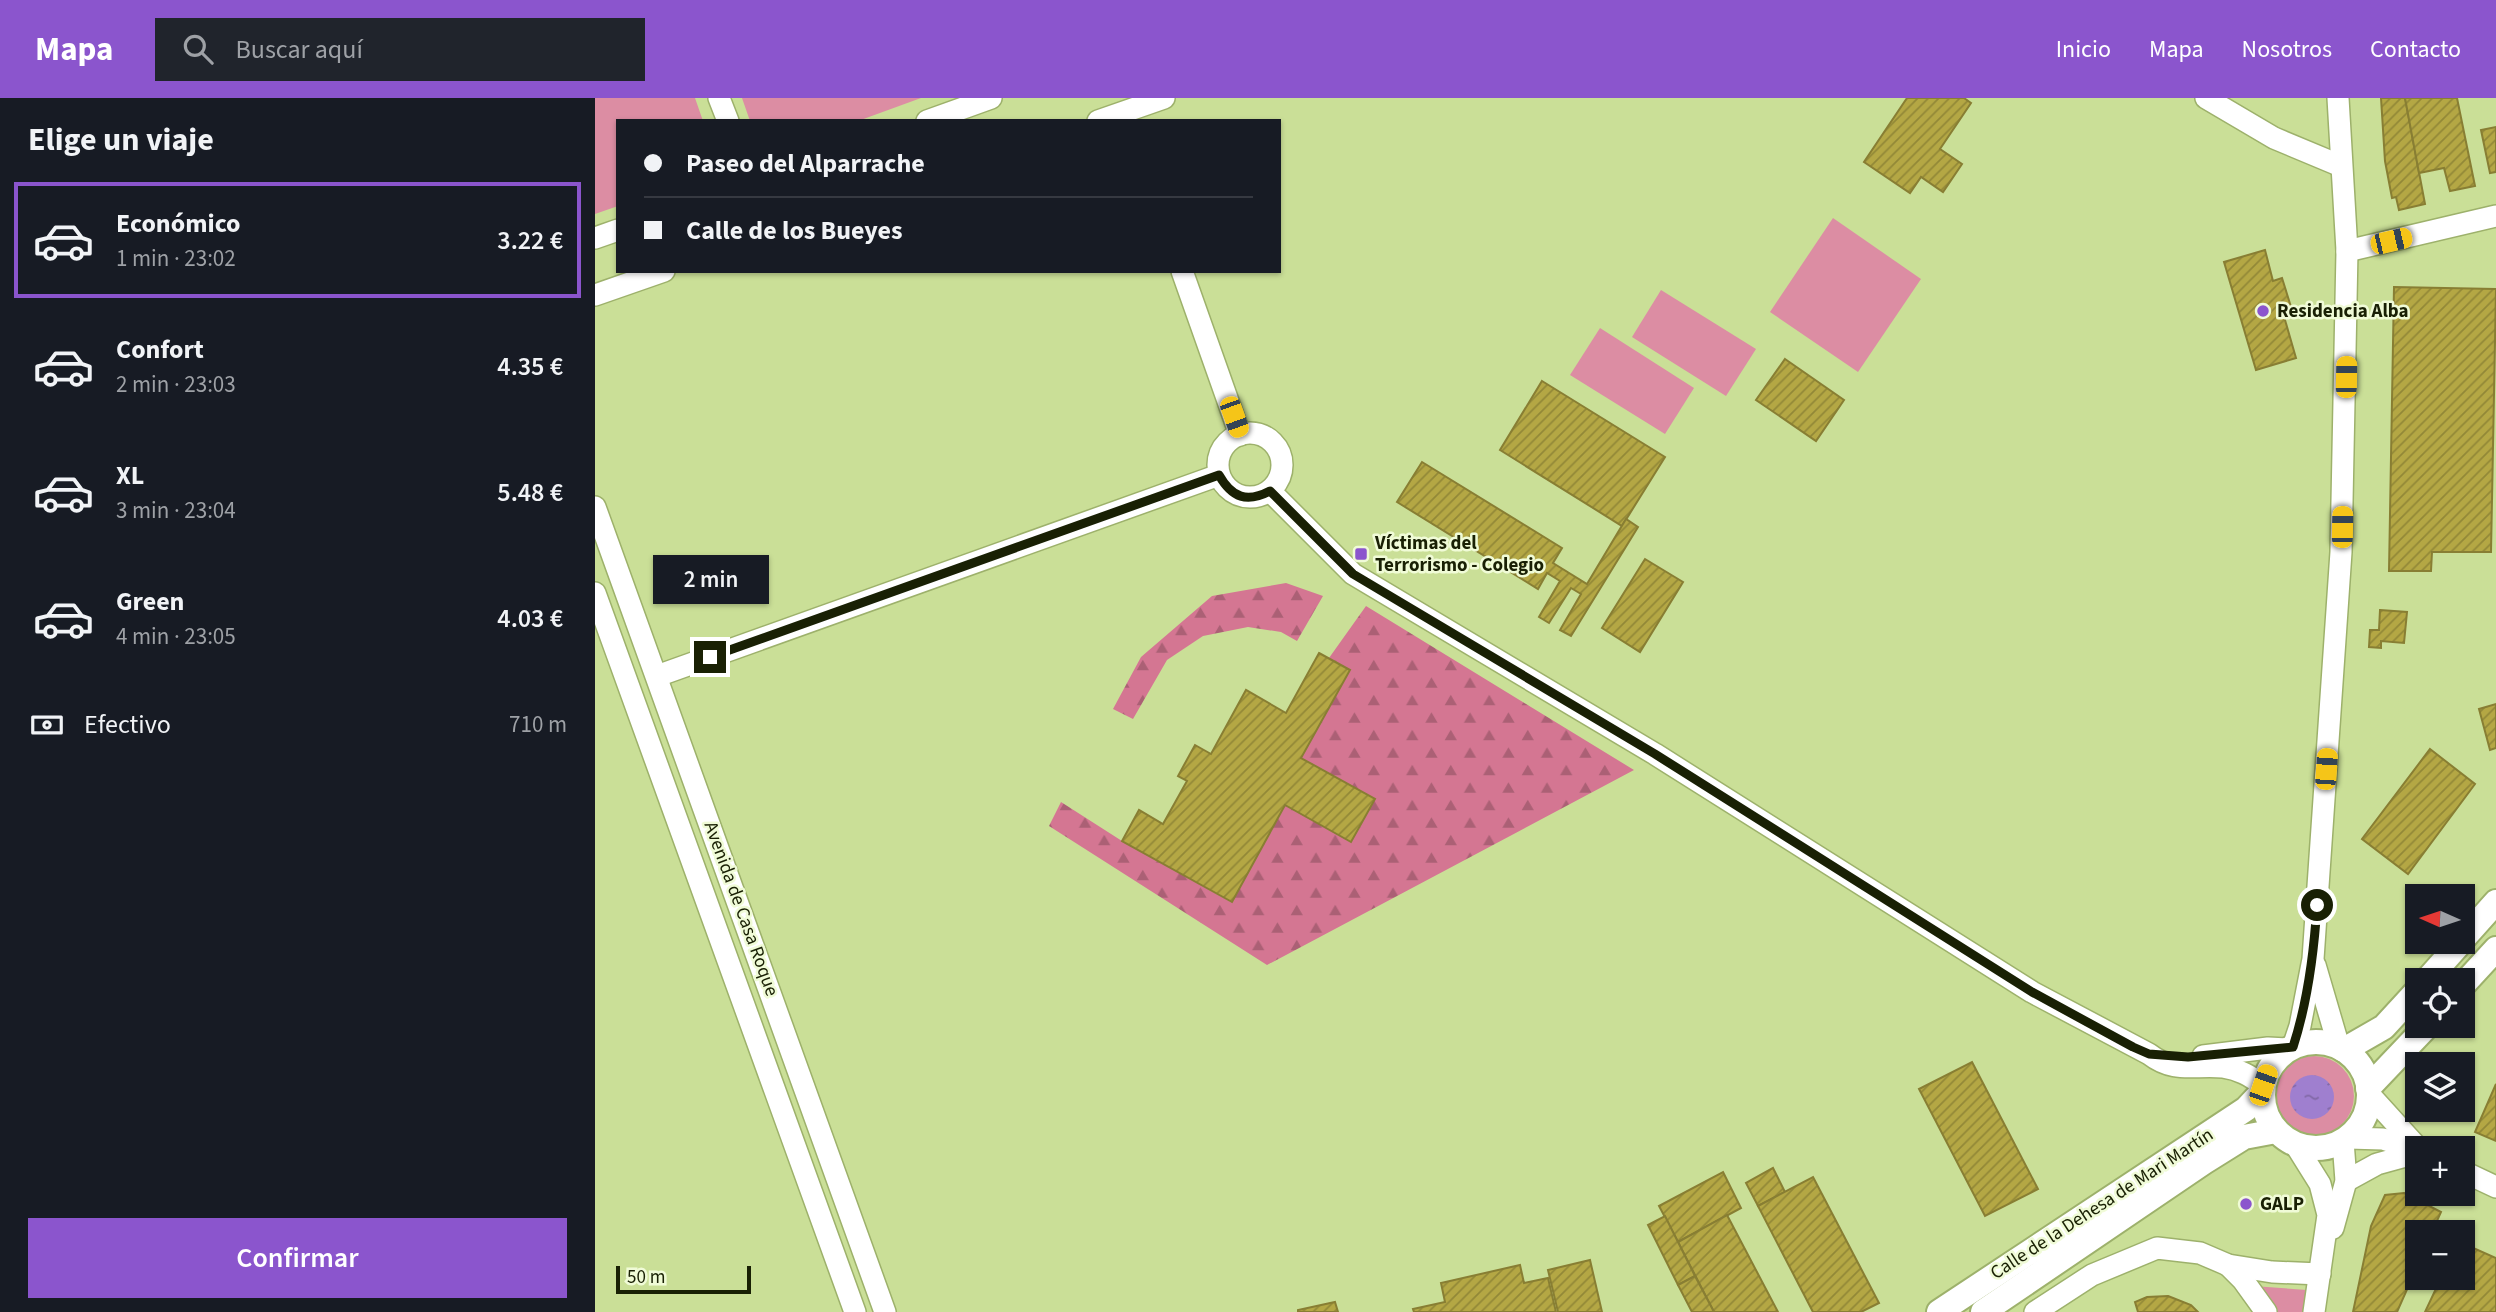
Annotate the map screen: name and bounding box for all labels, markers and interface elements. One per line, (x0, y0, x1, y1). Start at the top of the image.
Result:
search box (155, 18, 645, 81)
text: Mapa (35, 26, 113, 73)
icon: search (179, 30, 217, 68)
text: Buscar aquí (235, 31, 363, 68)
text: Inicio (2056, 32, 2111, 67)
text: Mapa (2149, 32, 2204, 67)
text: Nosotros (2242, 32, 2332, 67)
text: Contacto (2370, 32, 2461, 67)
text: Elige un viaje (28, 117, 214, 163)
text: Paseo del Alparrache (686, 145, 925, 182)
text: Económico (116, 205, 241, 242)
icon: car (32, 209, 95, 272)
text: Calle de los Bueyes (686, 212, 903, 249)
text: 3.22 € (497, 222, 563, 259)
car (2369, 226, 2414, 256)
text: 1 min · 23:02 (116, 242, 236, 275)
place label: Residencia Alba (2277, 298, 2409, 325)
marker: Residencia Alba (2255, 303, 2271, 319)
text: Confort (116, 331, 204, 368)
icon: car (32, 335, 95, 398)
text: 4.35 € (497, 348, 563, 385)
car (2336, 356, 2357, 398)
text: 2 min · 23:03 (116, 368, 236, 401)
car (1217, 394, 1252, 440)
text: XL (116, 457, 144, 494)
icon: car (32, 461, 95, 524)
text: 5.48 € (497, 474, 563, 511)
text: 3 min · 23:04 (116, 494, 236, 527)
car (2332, 506, 2353, 548)
place label: Víctimas del Terrorismo - Colegio (1374, 530, 1544, 579)
marker: Víctimas del Terrorismo - Colegio (1353, 546, 1369, 562)
callout: 2 min (652, 556, 768, 604)
text: 2 min (684, 563, 738, 596)
text: Green (116, 583, 184, 620)
icon: car (32, 587, 95, 650)
text: 4.03 € (497, 600, 563, 637)
text: 4 min · 23:05 (116, 620, 236, 653)
route end (694, 641, 726, 673)
icon: cash (28, 706, 66, 744)
text: Efectivo (84, 706, 171, 743)
text: 710 m (509, 708, 567, 741)
car (2315, 747, 2338, 791)
street label: Avenida de Casa Roque (697, 818, 785, 1000)
north arrow (2405, 884, 2475, 954)
map controls (2405, 884, 2475, 1290)
route start (2301, 889, 2333, 921)
button: locate (2405, 968, 2475, 1038)
button: layers (2405, 1052, 2475, 1122)
car (2247, 1062, 2280, 1108)
street label: Calle de la Dehesa de Mari Martín (1985, 1122, 2219, 1286)
button: + (2405, 1136, 2475, 1206)
place label: GALP (2260, 1191, 2304, 1218)
marker: GALP (2238, 1196, 2254, 1212)
button: Confirmar (28, 1218, 567, 1298)
button: − (2405, 1220, 2475, 1290)
scale bar (616, 1263, 751, 1295)
text: 50 m (627, 1264, 665, 1291)

